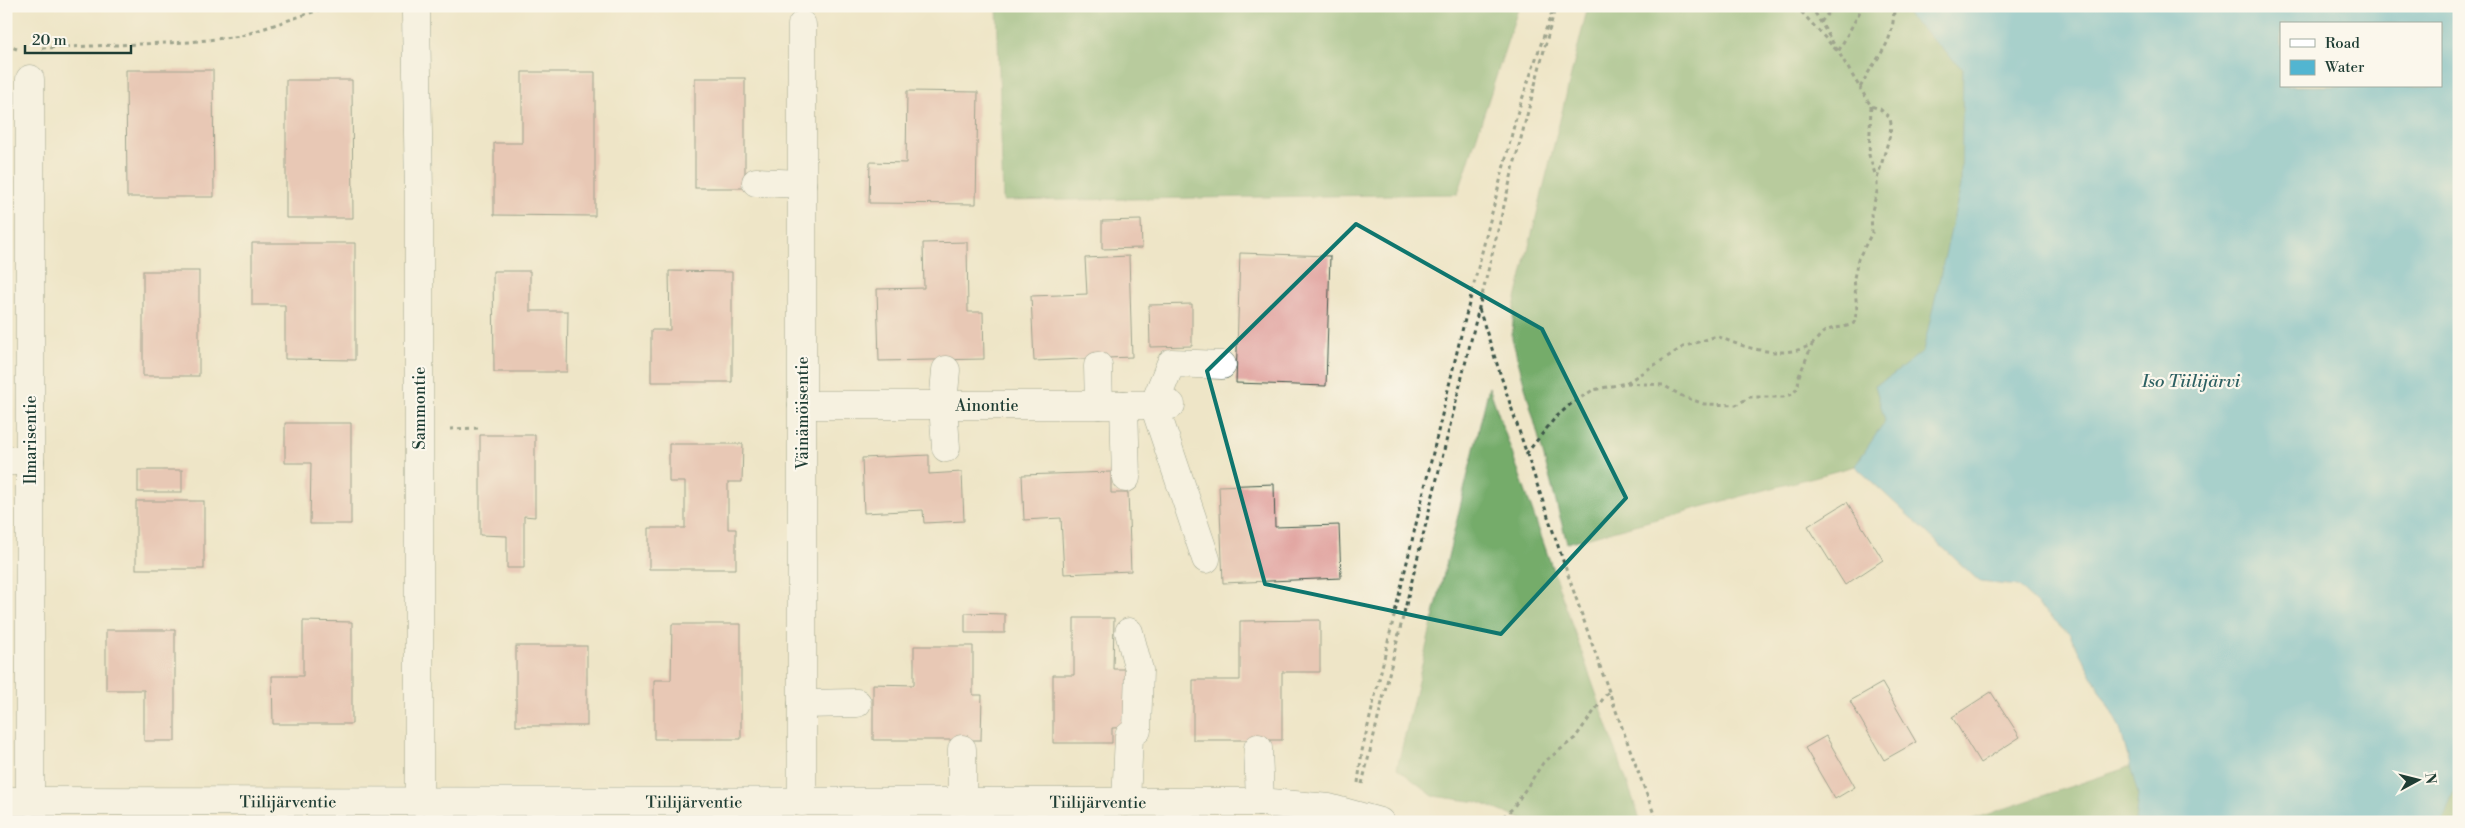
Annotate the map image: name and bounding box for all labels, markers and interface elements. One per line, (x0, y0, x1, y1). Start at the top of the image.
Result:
scale bar (25, 22, 131, 54)
legend (2280, 22, 2442, 88)
text: 20 m (32, 31, 67, 50)
text: Road (2325, 34, 2360, 53)
text: Water (2324, 58, 2365, 77)
street label: Väinämöisentie (793, 356, 813, 471)
street label: Sammontie (410, 367, 430, 449)
water label: Iso Tiilijärvi (2141, 370, 2241, 393)
street label: Ilmarisentie (21, 395, 41, 485)
street label: Ainontie (954, 396, 1019, 416)
north arrow (2392, 756, 2442, 806)
text: N (2420, 772, 2440, 785)
street label: Tiilijärventie (240, 792, 336, 812)
street label: Tiilijärventie (646, 793, 742, 813)
street label: Tiilijärventie (1050, 793, 1146, 813)

